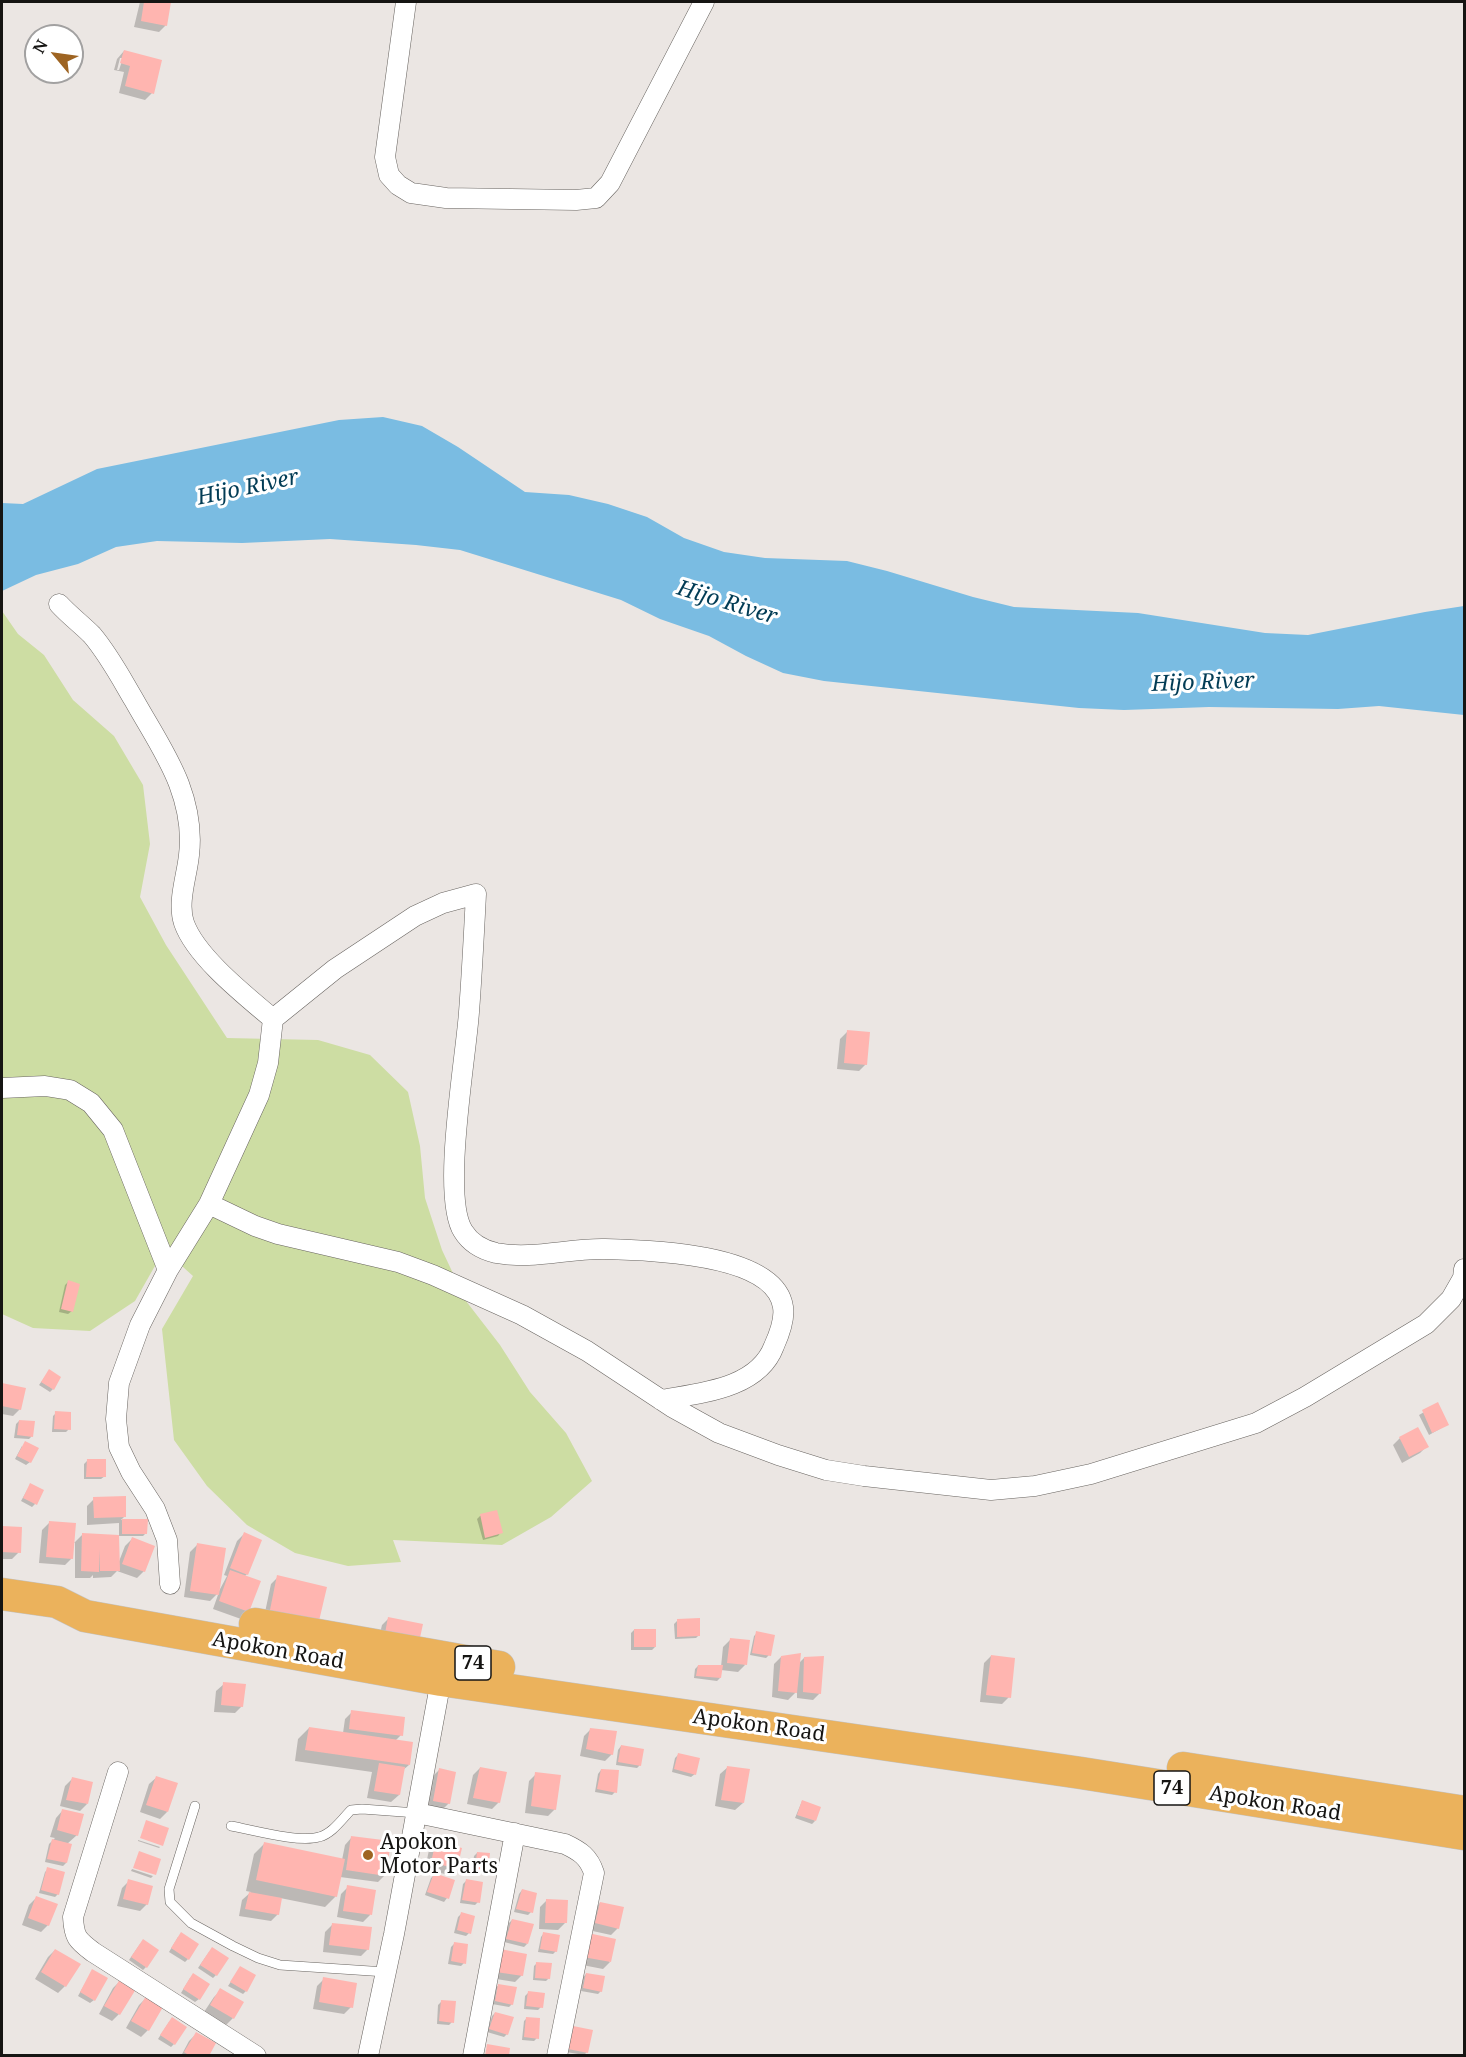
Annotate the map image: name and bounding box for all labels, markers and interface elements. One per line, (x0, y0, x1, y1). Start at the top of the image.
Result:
north arrow (24, 24, 84, 84)
text: N (27, 35, 53, 57)
water label: Hijo River (195, 464, 301, 512)
water label: Hijo River (674, 575, 780, 631)
water label: Hijo River (1151, 668, 1255, 698)
street label: Apokon Road (210, 1627, 346, 1675)
road number: 74 (455, 1646, 491, 1680)
street label: Apokon Road (691, 1704, 827, 1748)
road number: 74 (1154, 1771, 1190, 1805)
street label: Apokon Road (1207, 1781, 1343, 1827)
place label: Apokon Motor Parts (380, 1830, 498, 1880)
marker: Apokon Motor Parts (361, 1848, 375, 1862)

